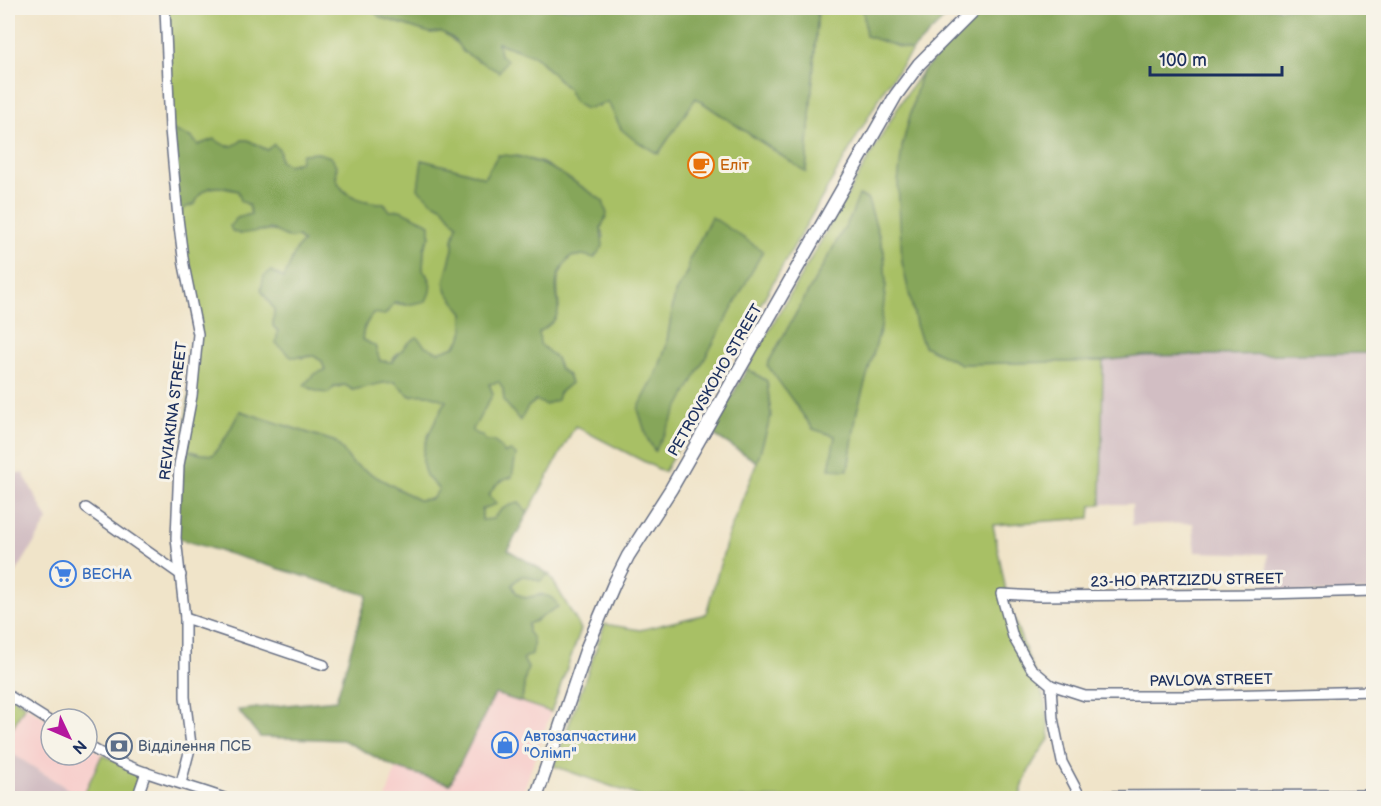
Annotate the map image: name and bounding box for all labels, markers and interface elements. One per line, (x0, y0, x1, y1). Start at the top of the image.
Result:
scale bar (1150, 39, 1282, 77)
text: 100 m (1159, 50, 1207, 71)
cafe icon: Еліт (686, 150, 716, 180)
place label: Еліт (720, 156, 749, 175)
street label: PETROVSKOHO STREET (664, 301, 767, 460)
street label: REVIAKINA STREET (156, 341, 191, 481)
supermarket icon: ВЕСНА (48, 559, 78, 589)
place label: ВЕСНА (82, 565, 133, 584)
street label: 23-HO PARTZIZDU STREET (1090, 569, 1284, 592)
street label: PAVLOVA STREET (1149, 670, 1273, 691)
north arrow (39, 707, 99, 767)
place label: Автозапчастини "Олімп" (523, 727, 636, 763)
shop icon: Автозапчастини "Олімп" (490, 730, 520, 760)
bank icon: Відділення ПСБ (104, 731, 134, 761)
text: N (68, 735, 90, 757)
place label: Відділення ПСБ (138, 737, 252, 756)

